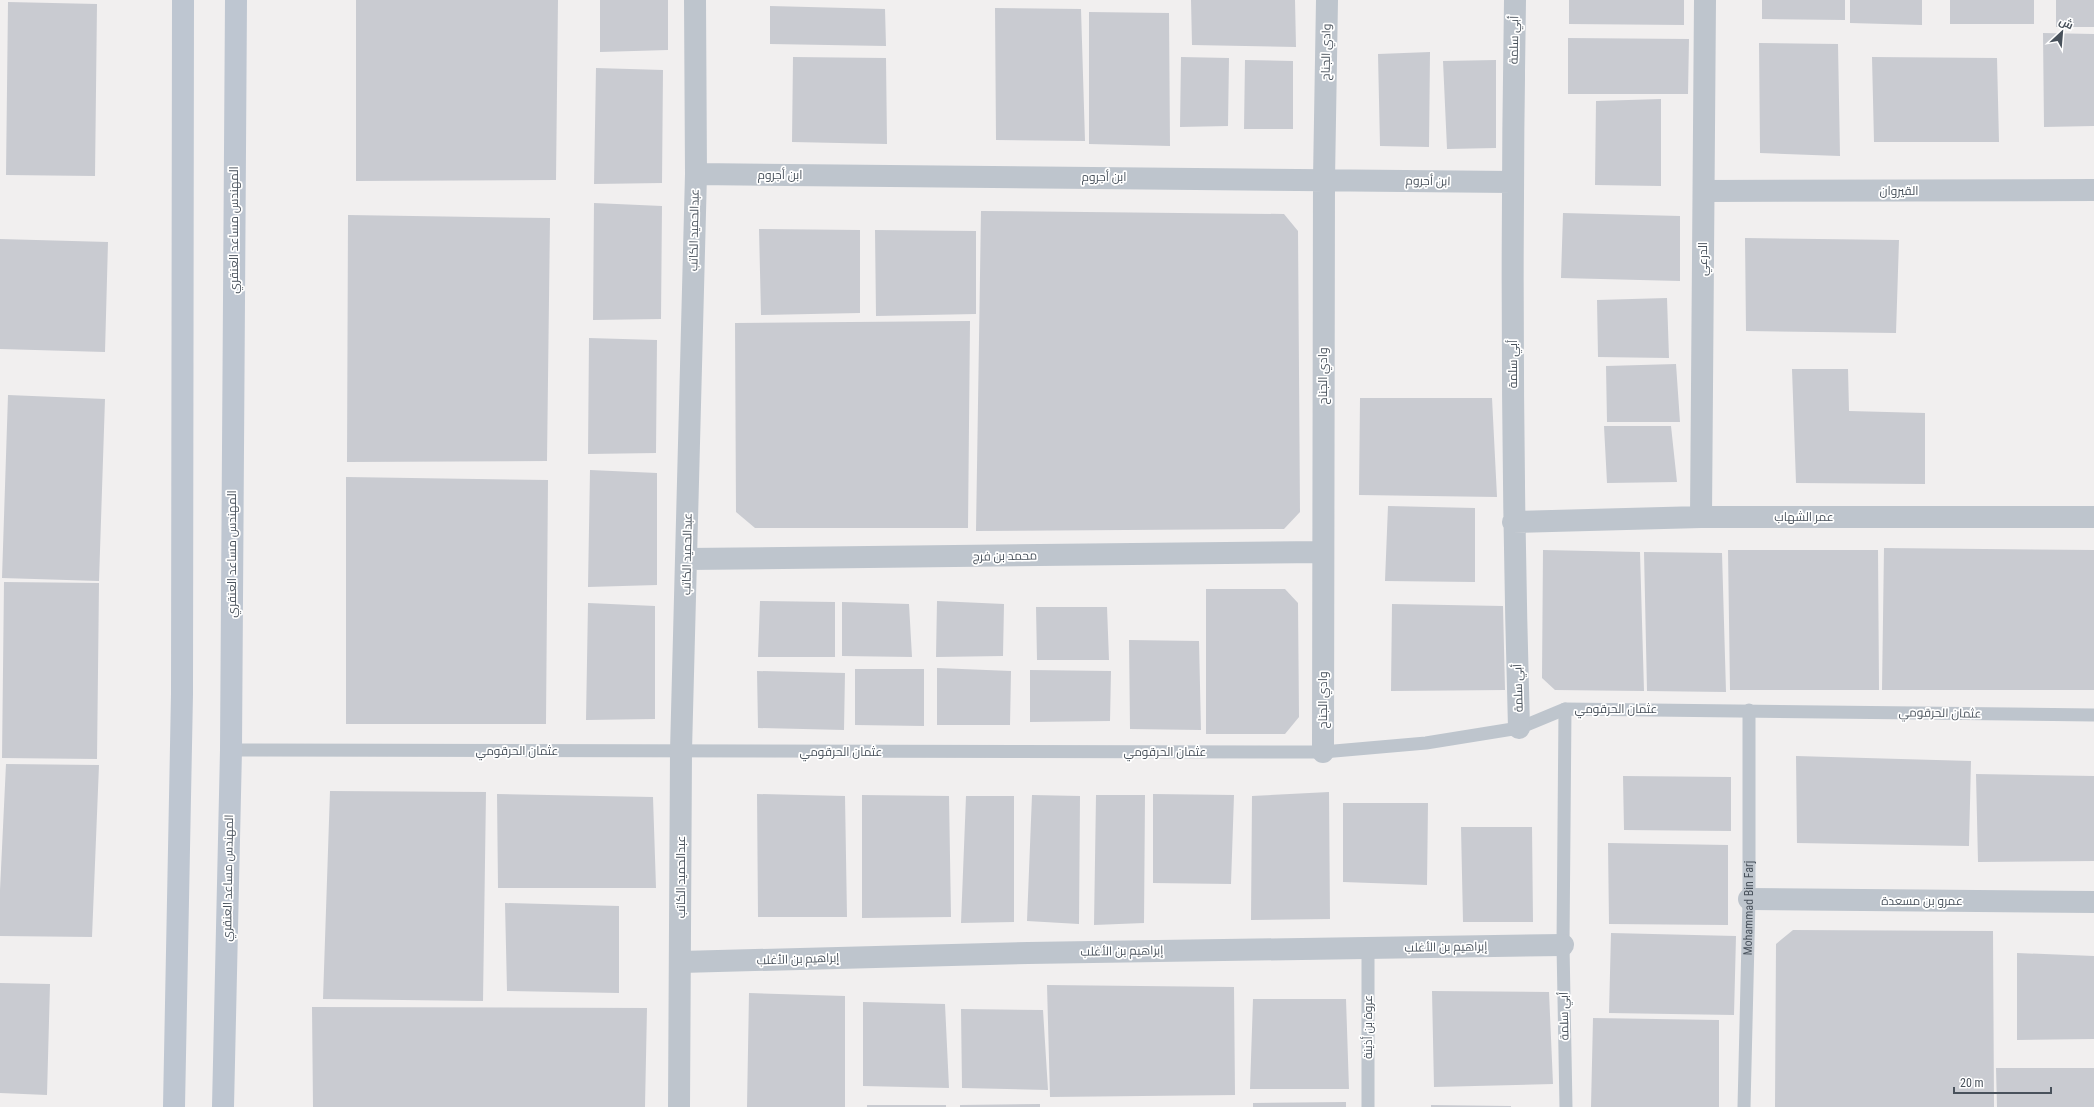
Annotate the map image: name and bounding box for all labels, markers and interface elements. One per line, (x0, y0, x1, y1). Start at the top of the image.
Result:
north arrow (2042, 12, 2082, 52)
text: ش (2057, 15, 2075, 32)
street label: أبي سلمة (1506, 16, 1524, 64)
street label: وادي الجناح (1319, 23, 1336, 81)
street label: المهندس مساعد العنقري (227, 166, 244, 294)
street label: ابن أجروم (757, 167, 803, 183)
street label: ابن أجروم (1081, 169, 1127, 185)
street label: ابن أجروم (1405, 173, 1451, 189)
street label: القيروان (1879, 184, 1919, 198)
street label: عبدالحميد الكاتب (686, 189, 702, 271)
street label: الدرعي (1696, 242, 1713, 276)
street label: أبي سلمة (1505, 340, 1523, 388)
street label: وادي الجناح (1316, 348, 1333, 404)
street label: المهندس مساعد العنقري (225, 490, 242, 618)
street label: عمر الشهاب (1774, 510, 1834, 524)
street label: عبدالحميد الكاتب (679, 513, 695, 595)
street label: محمد بن فرج (973, 548, 1037, 565)
street label: أبي سلمة (1509, 663, 1529, 712)
street label: وادي الجناح (1316, 672, 1333, 728)
street label: عثمان الحرقومي (1575, 702, 1657, 719)
street label: عثمان الحرقومي (1898, 705, 1982, 724)
street label: عثمان الحرقومي (476, 744, 558, 761)
street label: عثمان الحرقومي (800, 745, 882, 762)
street label: عثمان الحرقومي (1124, 745, 1206, 762)
street label: المهندس مساعد العنقري (220, 814, 239, 942)
street label: عبدالحميد الكاتب (674, 836, 688, 918)
street label: Mohammad Bin Farj (1741, 861, 1756, 956)
street label: عمرو بن مسعدة (1881, 894, 1963, 908)
street label: إبراهيم بن الأغلب (1404, 939, 1488, 956)
street label: إبراهيم بن الأغلب (1080, 943, 1164, 960)
street label: إبراهيم بن الأغلب (756, 951, 840, 968)
street label: أبي سلمة (1556, 992, 1574, 1040)
street label: عروة بن أذينة (1360, 995, 1375, 1059)
scale bar (1954, 1069, 2051, 1095)
text: 20 m (1960, 1076, 1984, 1090)

